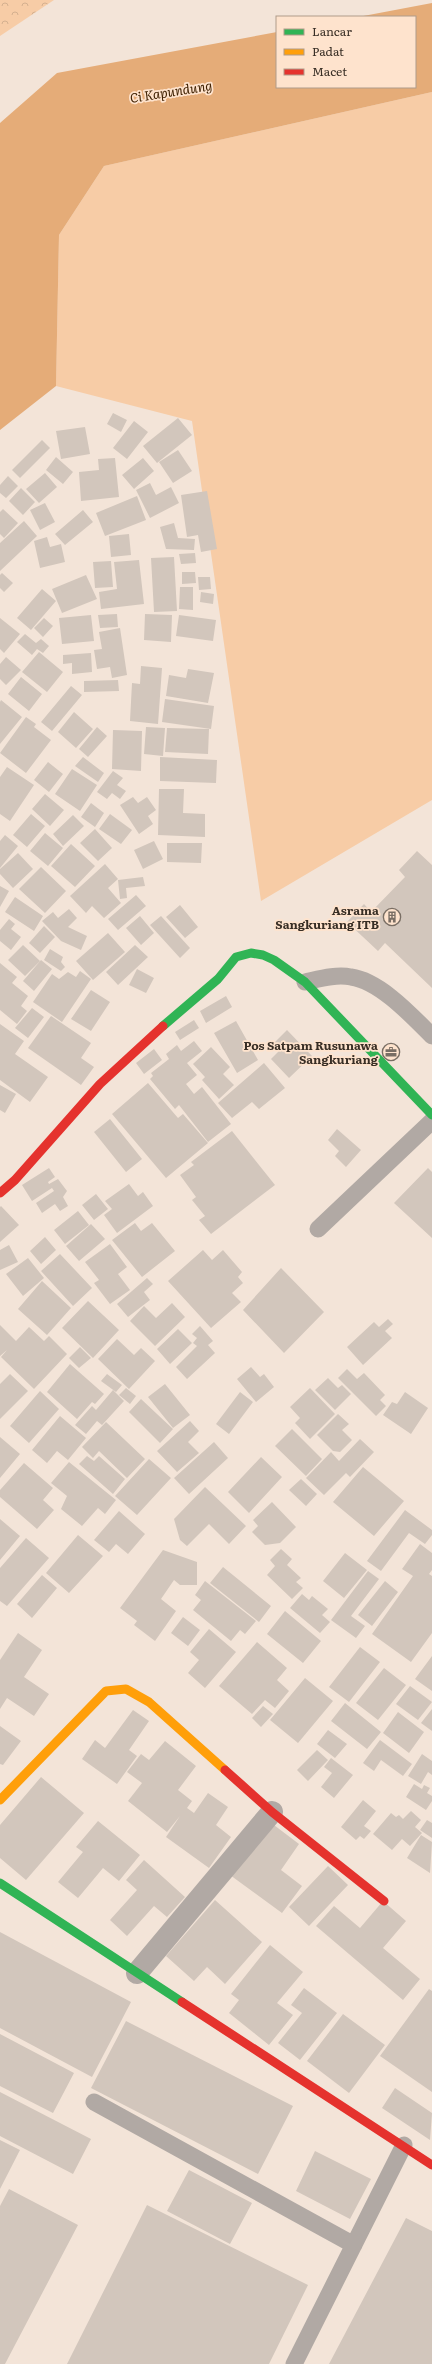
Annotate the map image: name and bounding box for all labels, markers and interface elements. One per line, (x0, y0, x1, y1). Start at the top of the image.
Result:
legend (276, 16, 416, 88)
text: Lancar (312, 22, 352, 40)
text: Padat (312, 42, 344, 60)
text: Macet (312, 62, 347, 80)
water label: Ci Kapundung (128, 75, 214, 107)
place label: Asrama Sangkuriang ITB (275, 901, 379, 933)
building icon: Asrama Sangkuriang ITB (382, 907, 402, 927)
place label: Pos Satpam Rusunawa Sangkuriang (243, 1036, 379, 1068)
office icon: Pos Satpam Rusunawa Sangkuriang (381, 1042, 401, 1062)

